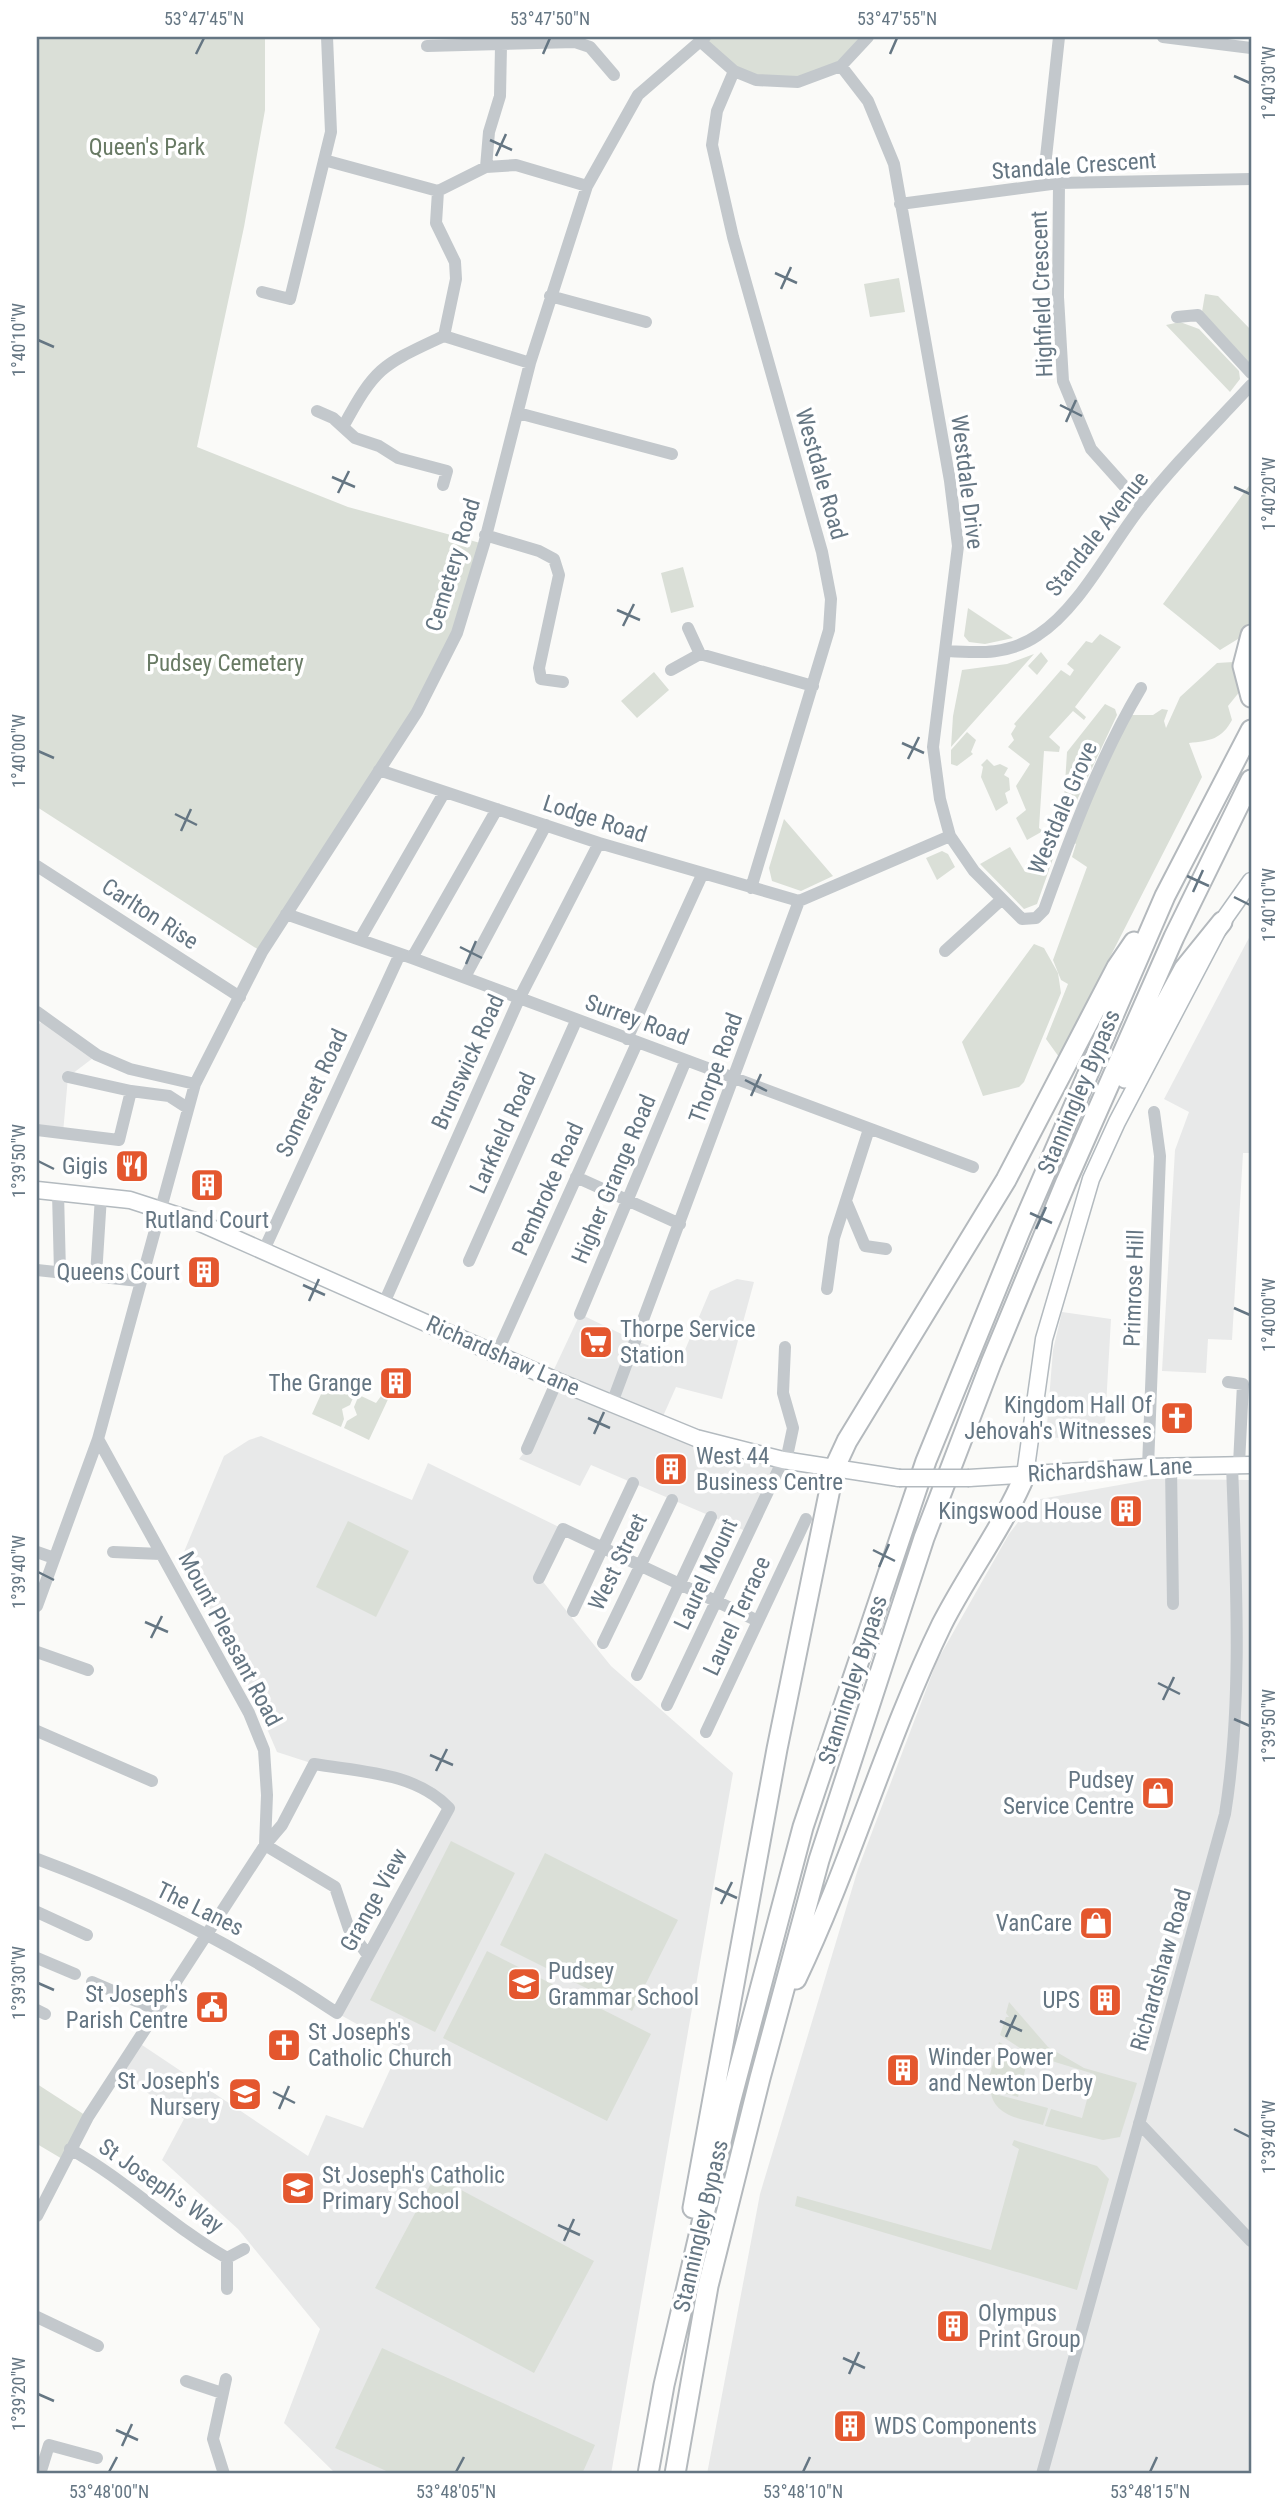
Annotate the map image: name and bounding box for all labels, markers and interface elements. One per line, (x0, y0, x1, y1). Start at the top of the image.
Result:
text: 53°47'45"N (164, 8, 244, 29)
text: 53°47'50"N (510, 8, 590, 29)
text: 53°47'55"N (857, 8, 937, 29)
text: 1°40'30"W (1258, 46, 1279, 120)
park label: Queen's Park (89, 134, 206, 161)
street label: Standale Crescent (991, 147, 1157, 185)
street label: Highfield Crescent (1026, 210, 1058, 378)
text: 1°40'10"W (8, 303, 29, 377)
street label: Westdale Road (789, 405, 853, 543)
street label: Westdale Drive (945, 413, 989, 551)
text: 1°40'20"W (1258, 457, 1279, 531)
street label: Standale Avenue (1040, 466, 1154, 602)
street label: Cemetery Road (420, 495, 486, 635)
park label: Pudsey Cemetery (146, 650, 304, 677)
text: 1°40'00"W (8, 714, 29, 788)
street label: Westdale Grove (1023, 738, 1103, 878)
street label: Lodge Road (540, 790, 650, 848)
text: 1°40'10"W (1258, 868, 1279, 942)
street label: Carlton Rise (97, 873, 203, 955)
street label: Surrey Road (581, 989, 693, 1051)
street label: Brunswick Road (426, 990, 510, 1134)
street label: Stanningley Bypass (1032, 1006, 1126, 1178)
street label: Thorpe Road (684, 1009, 748, 1127)
street label: Somerset Road (271, 1025, 353, 1161)
street label: Larkfield Road (464, 1068, 542, 1198)
street label: Higher Grange Road (566, 1090, 662, 1268)
street label: Pembroke Road (507, 1118, 589, 1260)
text: 1°39'50"W (8, 1124, 29, 1198)
restaurant icon: Gigis (113, 1147, 151, 1185)
place label: Gigis (62, 1153, 108, 1180)
building icon: Rutland Court (188, 1166, 226, 1204)
place label: Rutland Court (145, 1207, 269, 1234)
street label: Primrose Hill (1118, 1229, 1150, 1347)
building icon: Queens Court (185, 1253, 223, 1291)
place label: Queens Court (57, 1259, 180, 1286)
text: 1°40'00"W (1258, 1278, 1279, 1352)
street label: Richardshaw Lane (422, 1310, 584, 1402)
place label: Thorpe Service Station (620, 1316, 755, 1369)
supermarket icon: Thorpe Service Station (577, 1323, 615, 1361)
building icon: The Grange (377, 1364, 415, 1402)
place label: The Grange (268, 1370, 372, 1397)
place label: Kingdom Hall Of Jehovah's Witnesses (964, 1392, 1153, 1445)
church icon: Kingdom Hall Of Jehovah's Witnesses (1158, 1399, 1196, 1437)
place label: West 44 Business Centre (696, 1443, 843, 1496)
building icon: West 44 Business Centre (652, 1450, 690, 1488)
street label: Richardshaw Lane (1027, 1452, 1193, 1488)
building icon: Kingswood House (1107, 1492, 1145, 1530)
place label: Kingswood House (938, 1498, 1102, 1525)
street label: West Street (583, 1509, 653, 1615)
street label: Laurel Mount (669, 1514, 743, 1634)
text: 1°39'40"W (8, 1535, 29, 1609)
street label: Mount Pleasant Road (173, 1547, 287, 1731)
street label: Laurel Terrace (698, 1552, 776, 1680)
street label: Stanningley Bypass (813, 1592, 893, 1768)
text: 1°39'50"W (1258, 1689, 1279, 1763)
place label: Pudsey Service Centre (1003, 1767, 1134, 1820)
shop icon: Pudsey Service Centre (1139, 1774, 1177, 1812)
street label: Grange View (335, 1844, 413, 1956)
street label: The Lanes (152, 1876, 248, 1942)
street label: Richardshaw Road (1125, 1886, 1197, 2054)
shop icon: VanCare (1077, 1904, 1115, 1942)
place label: VanCare (996, 1910, 1072, 1937)
text: 1°39'30"W (8, 1946, 29, 2020)
place label: Pudsey Grammar School (548, 1958, 699, 2011)
school or university icon: Pudsey Grammar School (505, 1965, 543, 2003)
place label: St Joseph's Parish Centre (66, 1981, 188, 2034)
building icon: UPS (1086, 1981, 1124, 2019)
place label: UPS (1042, 1987, 1080, 2014)
public building icon: St Joseph's Parish Centre (193, 1988, 231, 2026)
place label: St Joseph's Catholic Church (308, 2019, 452, 2072)
church icon: St Joseph's Catholic Church (265, 2026, 303, 2064)
place label: Winder Power and Newton Derby (928, 2044, 1094, 2097)
building icon: Winder Power and Newton Derby (884, 2051, 922, 2089)
place label: St Joseph's Nursery (117, 2068, 220, 2121)
school or university icon: St Joseph's Nursery (226, 2075, 264, 2113)
text: 1°39'40"W (1258, 2100, 1279, 2174)
street label: St Joseph's Way (94, 2133, 229, 2239)
street label: Stanningley Bypass (668, 2137, 734, 2315)
place label: St Joseph's Catholic Primary School (322, 2162, 505, 2215)
school or university icon: St Joseph's Catholic Primary School (279, 2169, 317, 2207)
place label: Olympus Print Group (978, 2300, 1081, 2353)
building icon: Olympus Print Group (934, 2307, 972, 2345)
text: 1°39'20"W (8, 2357, 29, 2431)
building icon: WDS Components (831, 2407, 869, 2445)
place label: WDS Components (874, 2413, 1037, 2440)
text: 53°48'00"N (69, 2481, 149, 2502)
text: 53°48'05"N (416, 2481, 496, 2502)
text: 53°48'10"N (763, 2481, 843, 2502)
text: 53°48'15"N (1110, 2481, 1190, 2502)

